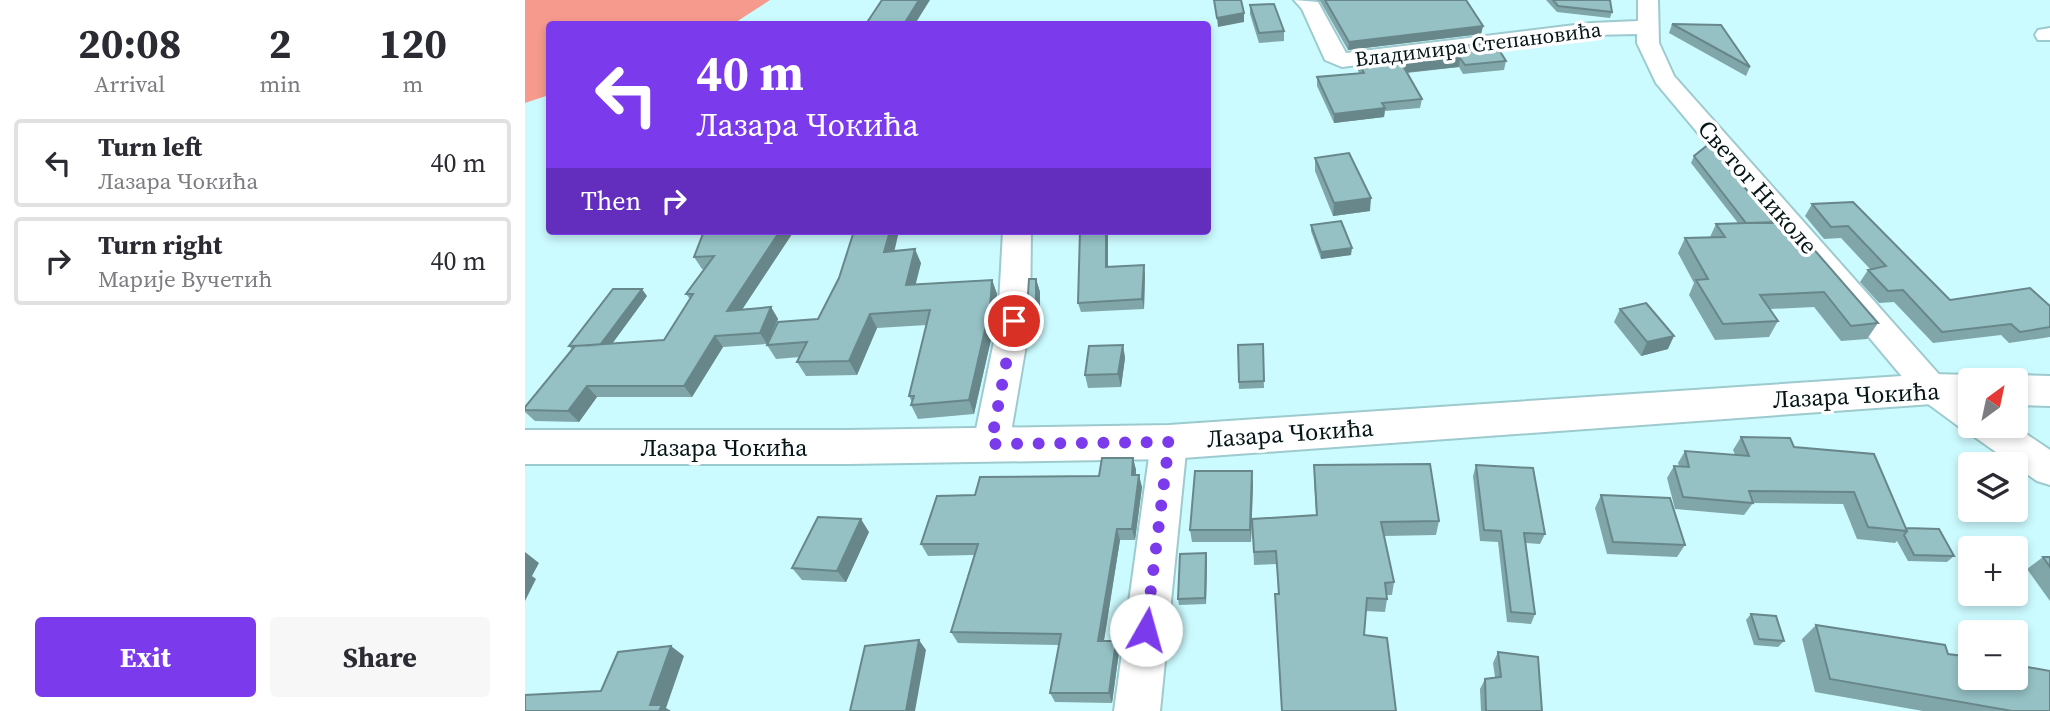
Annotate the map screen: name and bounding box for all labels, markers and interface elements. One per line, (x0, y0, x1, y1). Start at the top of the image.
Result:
text: 20:08 (78, 14, 182, 72)
text: 2 (269, 14, 292, 72)
text: 120 (379, 14, 447, 72)
street label: Владимира Степановића (1353, 14, 1603, 74)
text: 40 m (696, 39, 804, 106)
icon: left (581, 49, 672, 140)
text: Arrival (94, 68, 165, 100)
text: min (259, 68, 301, 100)
text: m (403, 68, 423, 100)
text: Лазара Чокића (696, 103, 919, 147)
street label: Светог Николе (1691, 113, 1825, 261)
text: Turn left (98, 129, 202, 165)
icon: left (39, 144, 77, 182)
text: 40 m (431, 145, 486, 181)
text: Лазара Чокића (98, 165, 258, 197)
icon: right (655, 182, 693, 220)
text: Then (581, 183, 641, 219)
text: Turn right (98, 227, 222, 263)
icon: right (39, 242, 77, 280)
text: 40 m (431, 243, 486, 279)
text: Марије Вучетић (98, 263, 272, 295)
pin (984, 291, 1044, 351)
icon: arrive (995, 302, 1033, 340)
north arrow (1958, 368, 2028, 438)
map controls (1958, 368, 2028, 690)
street label: Лазара Чокића (1772, 374, 1941, 416)
street label: Лазара Чокића (1205, 411, 1375, 455)
street label: Лазара Чокића (640, 431, 808, 464)
button: layers (1958, 452, 2028, 522)
button: + (1958, 536, 2028, 606)
position arrow (1109, 593, 1183, 667)
button: Exit (35, 617, 256, 697)
button: Share (270, 617, 490, 697)
button: − (1958, 620, 2028, 690)

